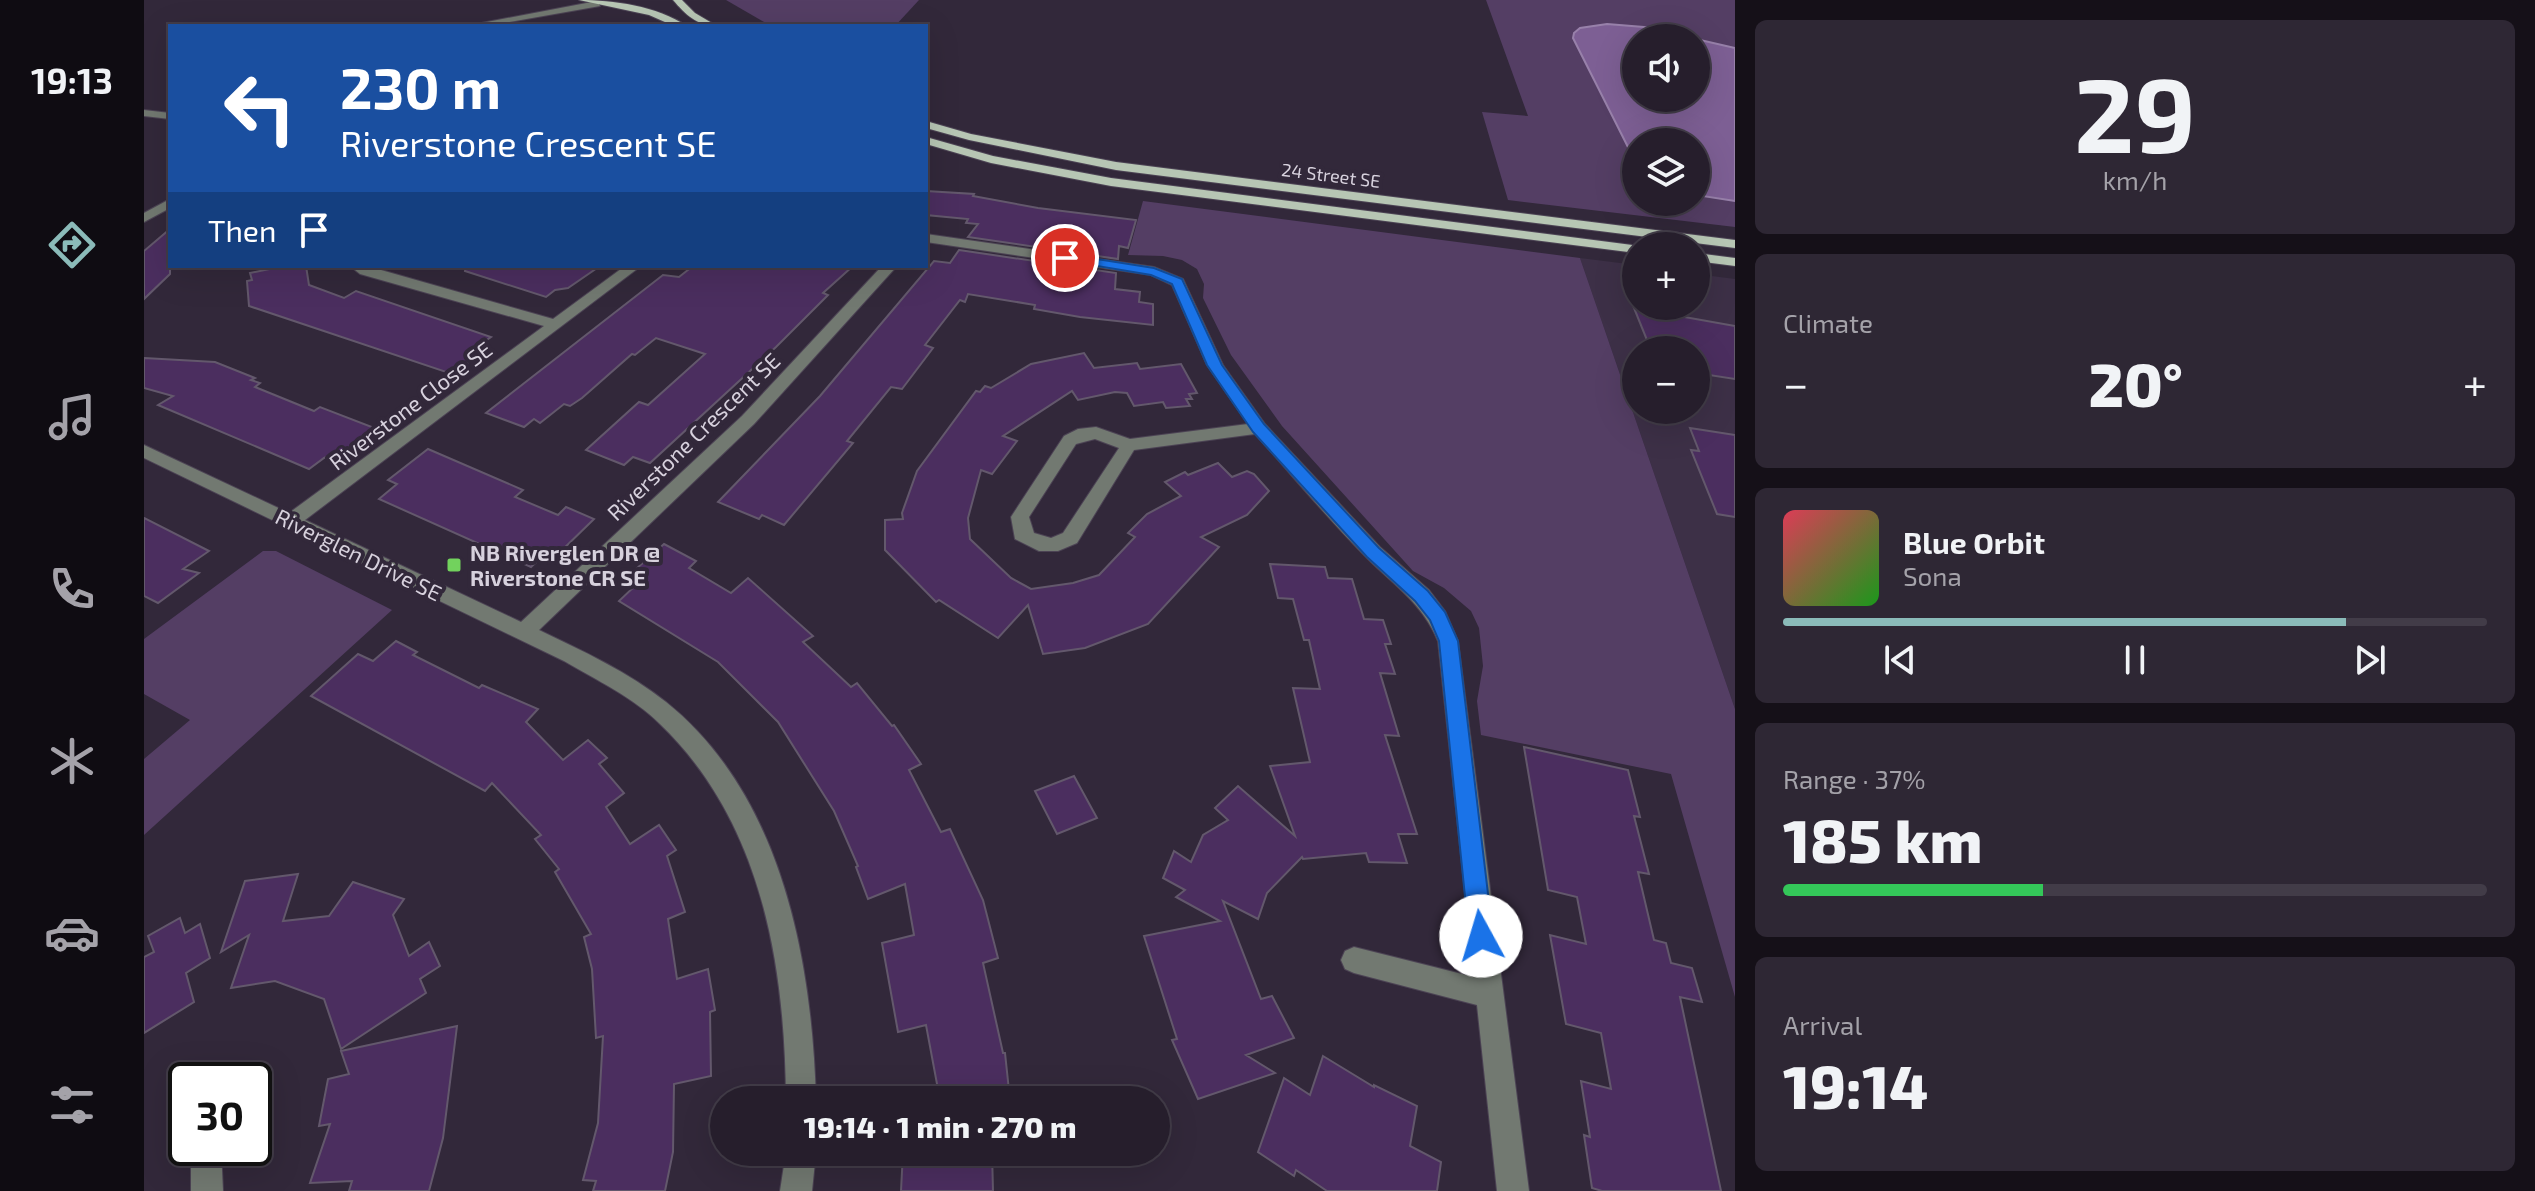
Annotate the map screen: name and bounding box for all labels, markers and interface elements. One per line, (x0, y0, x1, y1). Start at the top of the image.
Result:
map controls (1622, 24, 1710, 424)
button: sound (1622, 24, 1710, 112)
text: 29 (2074, 49, 2196, 174)
text: 230 m (340, 53, 501, 120)
icon: left (208, 56, 312, 160)
text: 19:13 (31, 58, 113, 101)
text: Riverstone Crescent SE (340, 121, 716, 164)
button: layers (1622, 128, 1710, 216)
street label: 24 Street SE (1280, 158, 1382, 192)
text: km/h (2103, 164, 2167, 195)
icon: arrive (292, 208, 336, 252)
text: Then (208, 212, 276, 248)
icon: directions (44, 217, 100, 273)
pin (1031, 224, 1099, 292)
button: + (1622, 232, 1710, 320)
icon: arrive (1043, 236, 1087, 280)
text: Climate (1783, 307, 1873, 338)
street label: Riverstone Close SE (324, 335, 496, 475)
button: − (1622, 336, 1710, 424)
street label: Riverstone Crescent SE (601, 347, 785, 525)
text: 20° (2089, 347, 2183, 419)
text: − (1783, 356, 1809, 409)
text: + (2463, 356, 2487, 409)
icon: music (44, 389, 100, 445)
street label: Riverglen Drive SE (272, 503, 446, 605)
text: Blue Orbit (1903, 524, 2045, 560)
place label: NB Riverglen DR @ Riverstone CR SE (470, 539, 660, 590)
marker: NB Riverglen DR @ Riverstone CR SE (445, 556, 463, 574)
text: Sona (1903, 560, 1962, 591)
icon: phone (44, 561, 100, 617)
icon: previous (1878, 638, 1922, 682)
icon: pause (2113, 638, 2157, 682)
icon: next (2348, 638, 2392, 682)
icon: climate (44, 733, 100, 789)
text: Range · 37% (1783, 763, 1926, 794)
text: 185 km (1783, 803, 1983, 875)
position arrow (1439, 894, 1523, 978)
icon: car (44, 905, 100, 961)
text: Arrival (1783, 1009, 1862, 1040)
text: 19:14 (1783, 1049, 1928, 1121)
speed limit sign: 30 (168, 1062, 272, 1166)
icon: filters (44, 1077, 100, 1133)
text: 19:14 · 1 min · 270 m (803, 1108, 1077, 1144)

